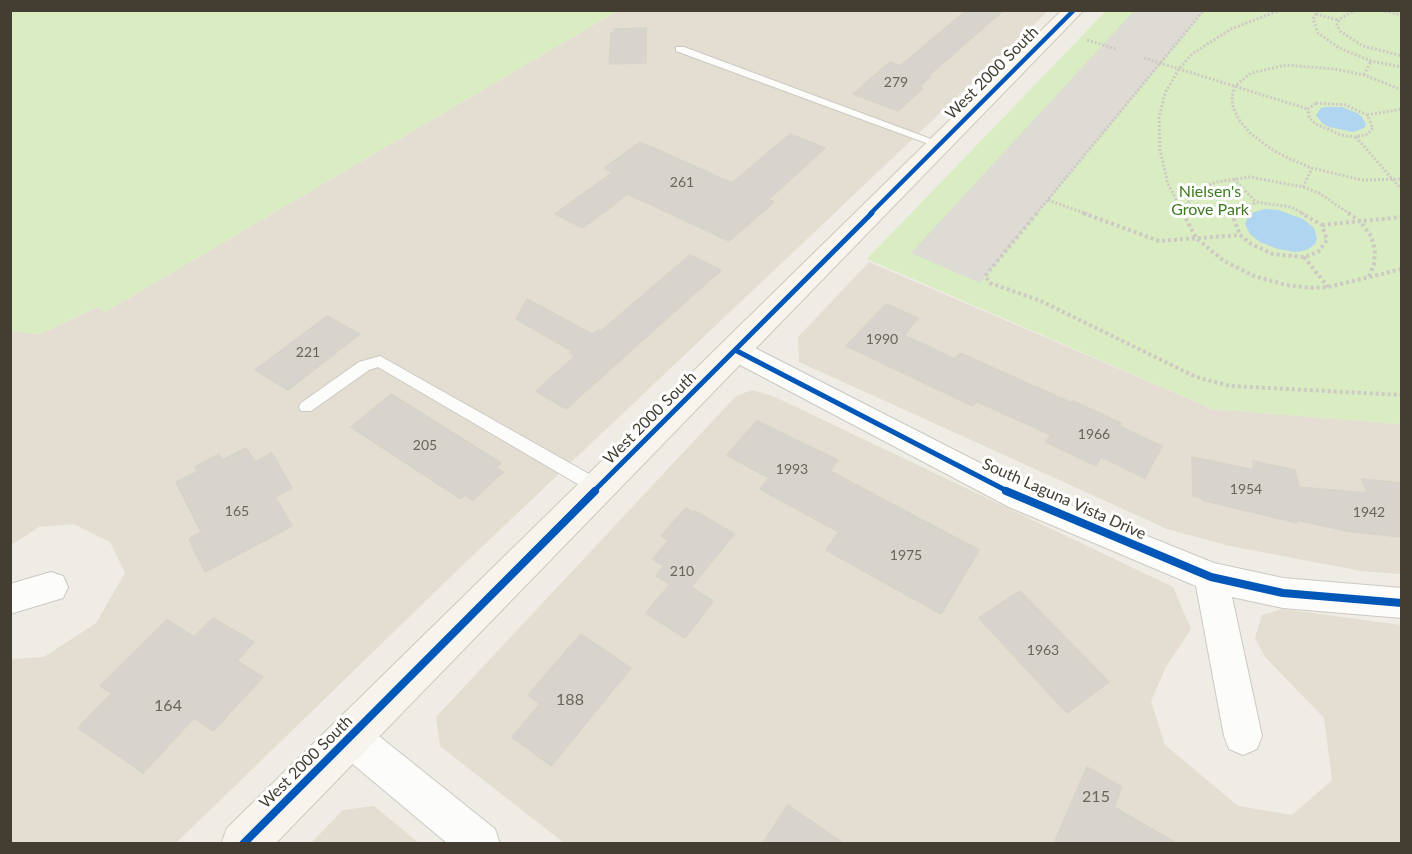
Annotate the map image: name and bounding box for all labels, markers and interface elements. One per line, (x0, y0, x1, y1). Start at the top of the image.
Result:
street label: West 2000 South (942, 23, 1042, 123)
house number: 279 (884, 74, 908, 90)
house number: 261 (670, 174, 694, 190)
park label: Nielsen's Grove Park (1171, 182, 1249, 220)
house number: 1990 (866, 331, 898, 347)
house number: 221 (296, 344, 320, 360)
street label: West 2000 South (600, 368, 700, 468)
house number: 1966 (1078, 426, 1110, 442)
house number: 205 (413, 437, 437, 453)
street label: South Laguna Vista Drive (979, 454, 1149, 544)
house number: 1993 (776, 461, 808, 477)
house number: 1954 (1230, 481, 1262, 497)
house number: 165 (225, 503, 249, 519)
house number: 1942 (1353, 504, 1385, 520)
house number: 1975 (890, 547, 922, 563)
house number: 210 (670, 563, 694, 579)
house number: 1963 (1027, 642, 1059, 658)
house number: 188 (556, 690, 584, 710)
house number: 164 (154, 696, 182, 716)
street label: West 2000 South (256, 712, 356, 812)
house number: 215 (1082, 787, 1110, 807)

